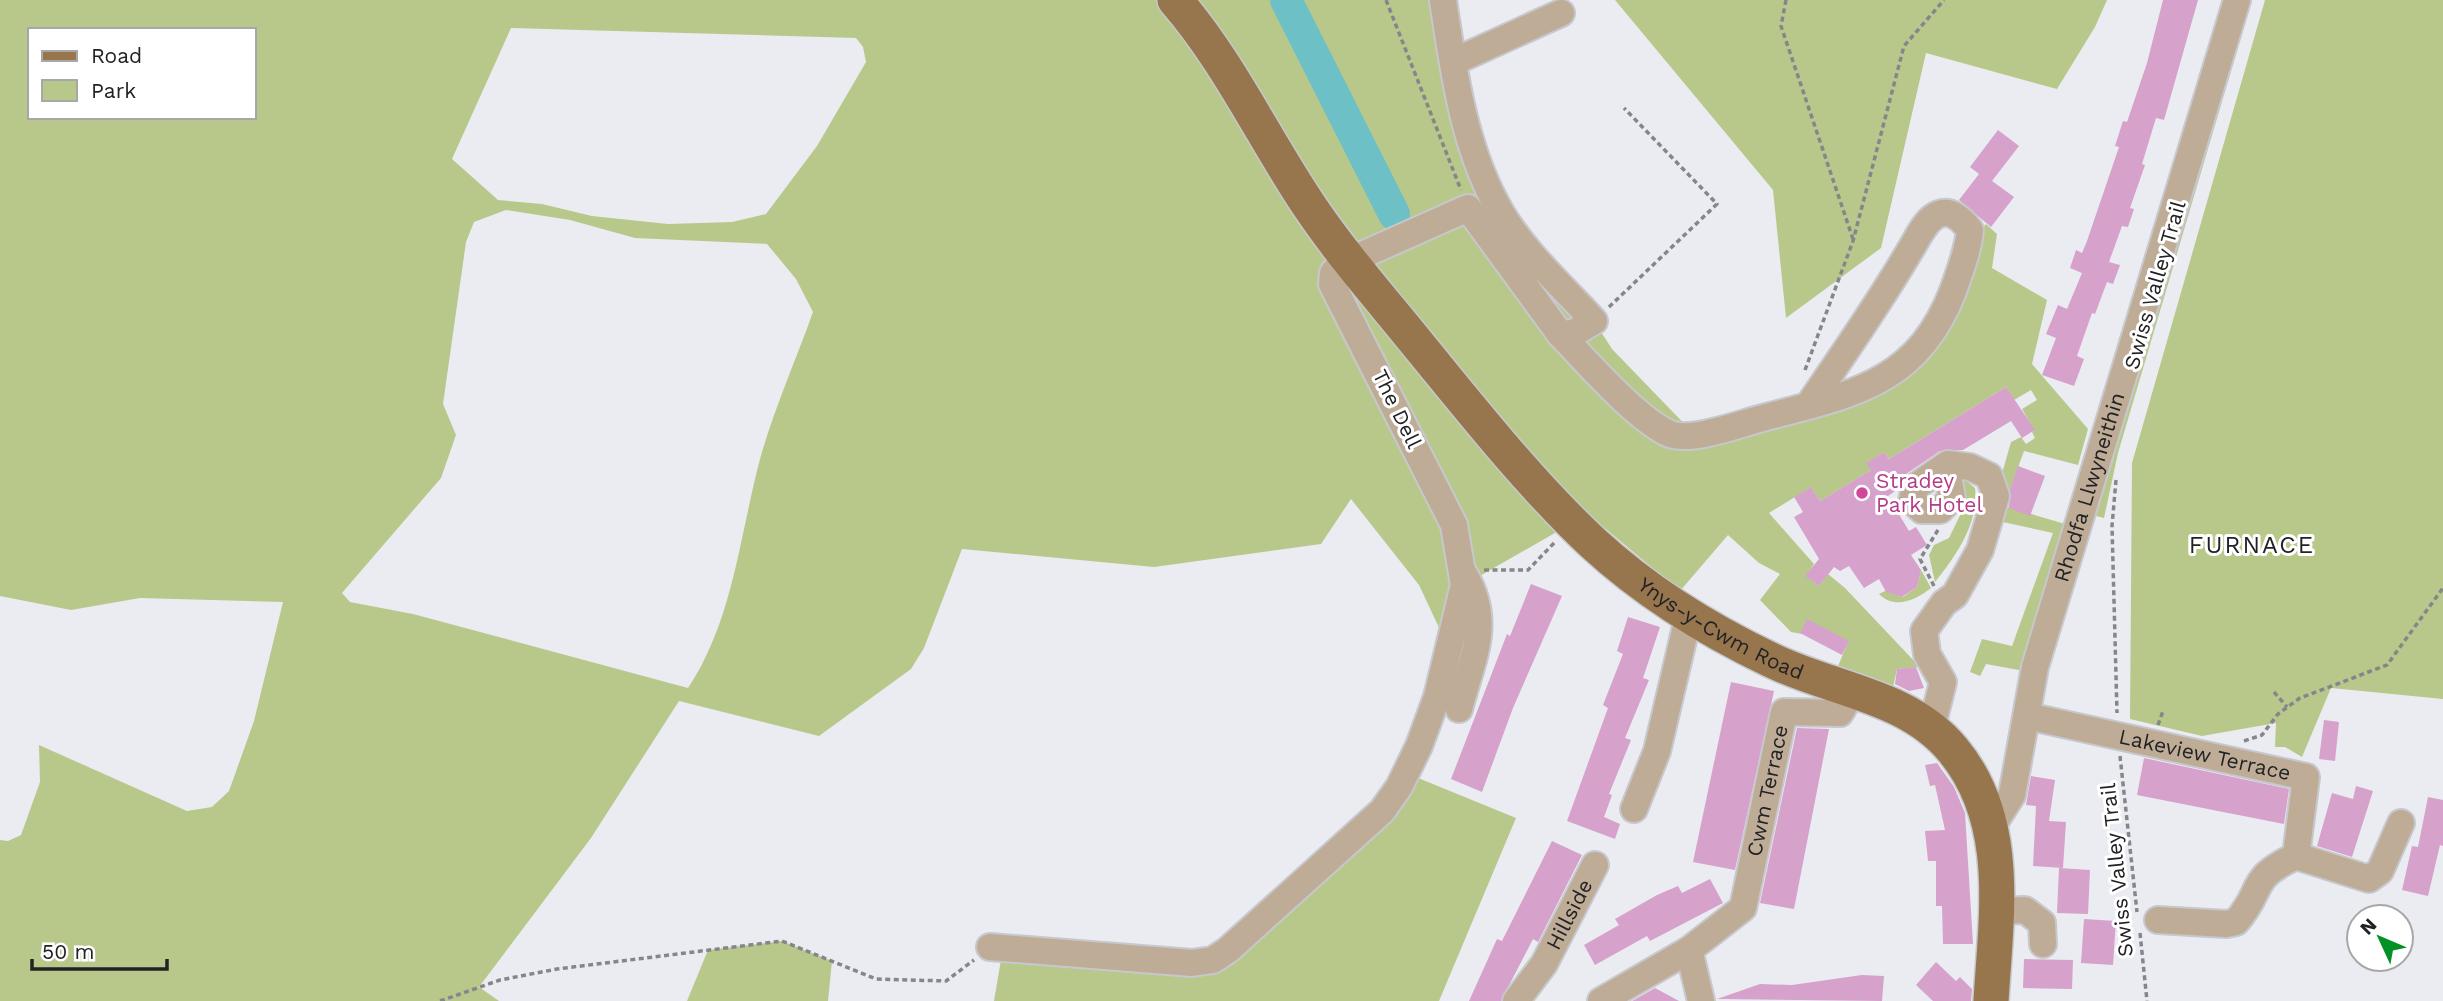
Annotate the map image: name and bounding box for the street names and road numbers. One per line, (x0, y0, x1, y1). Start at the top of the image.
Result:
street label: Swiss Valley Trail (2118, 197, 2191, 372)
street label: The Dell (1368, 365, 1427, 453)
street label: Rhodfa Llwyneithin (2048, 389, 2129, 585)
street label: Ynys-y-Cwm Road (1633, 572, 1807, 685)
street label: Cwm Terrace (1741, 723, 1793, 859)
street label: Lakeview Terrace (2117, 723, 2293, 785)
street label: Swiss Valley Trail (2095, 782, 2138, 958)
street label: Hillside (1541, 875, 1598, 954)

